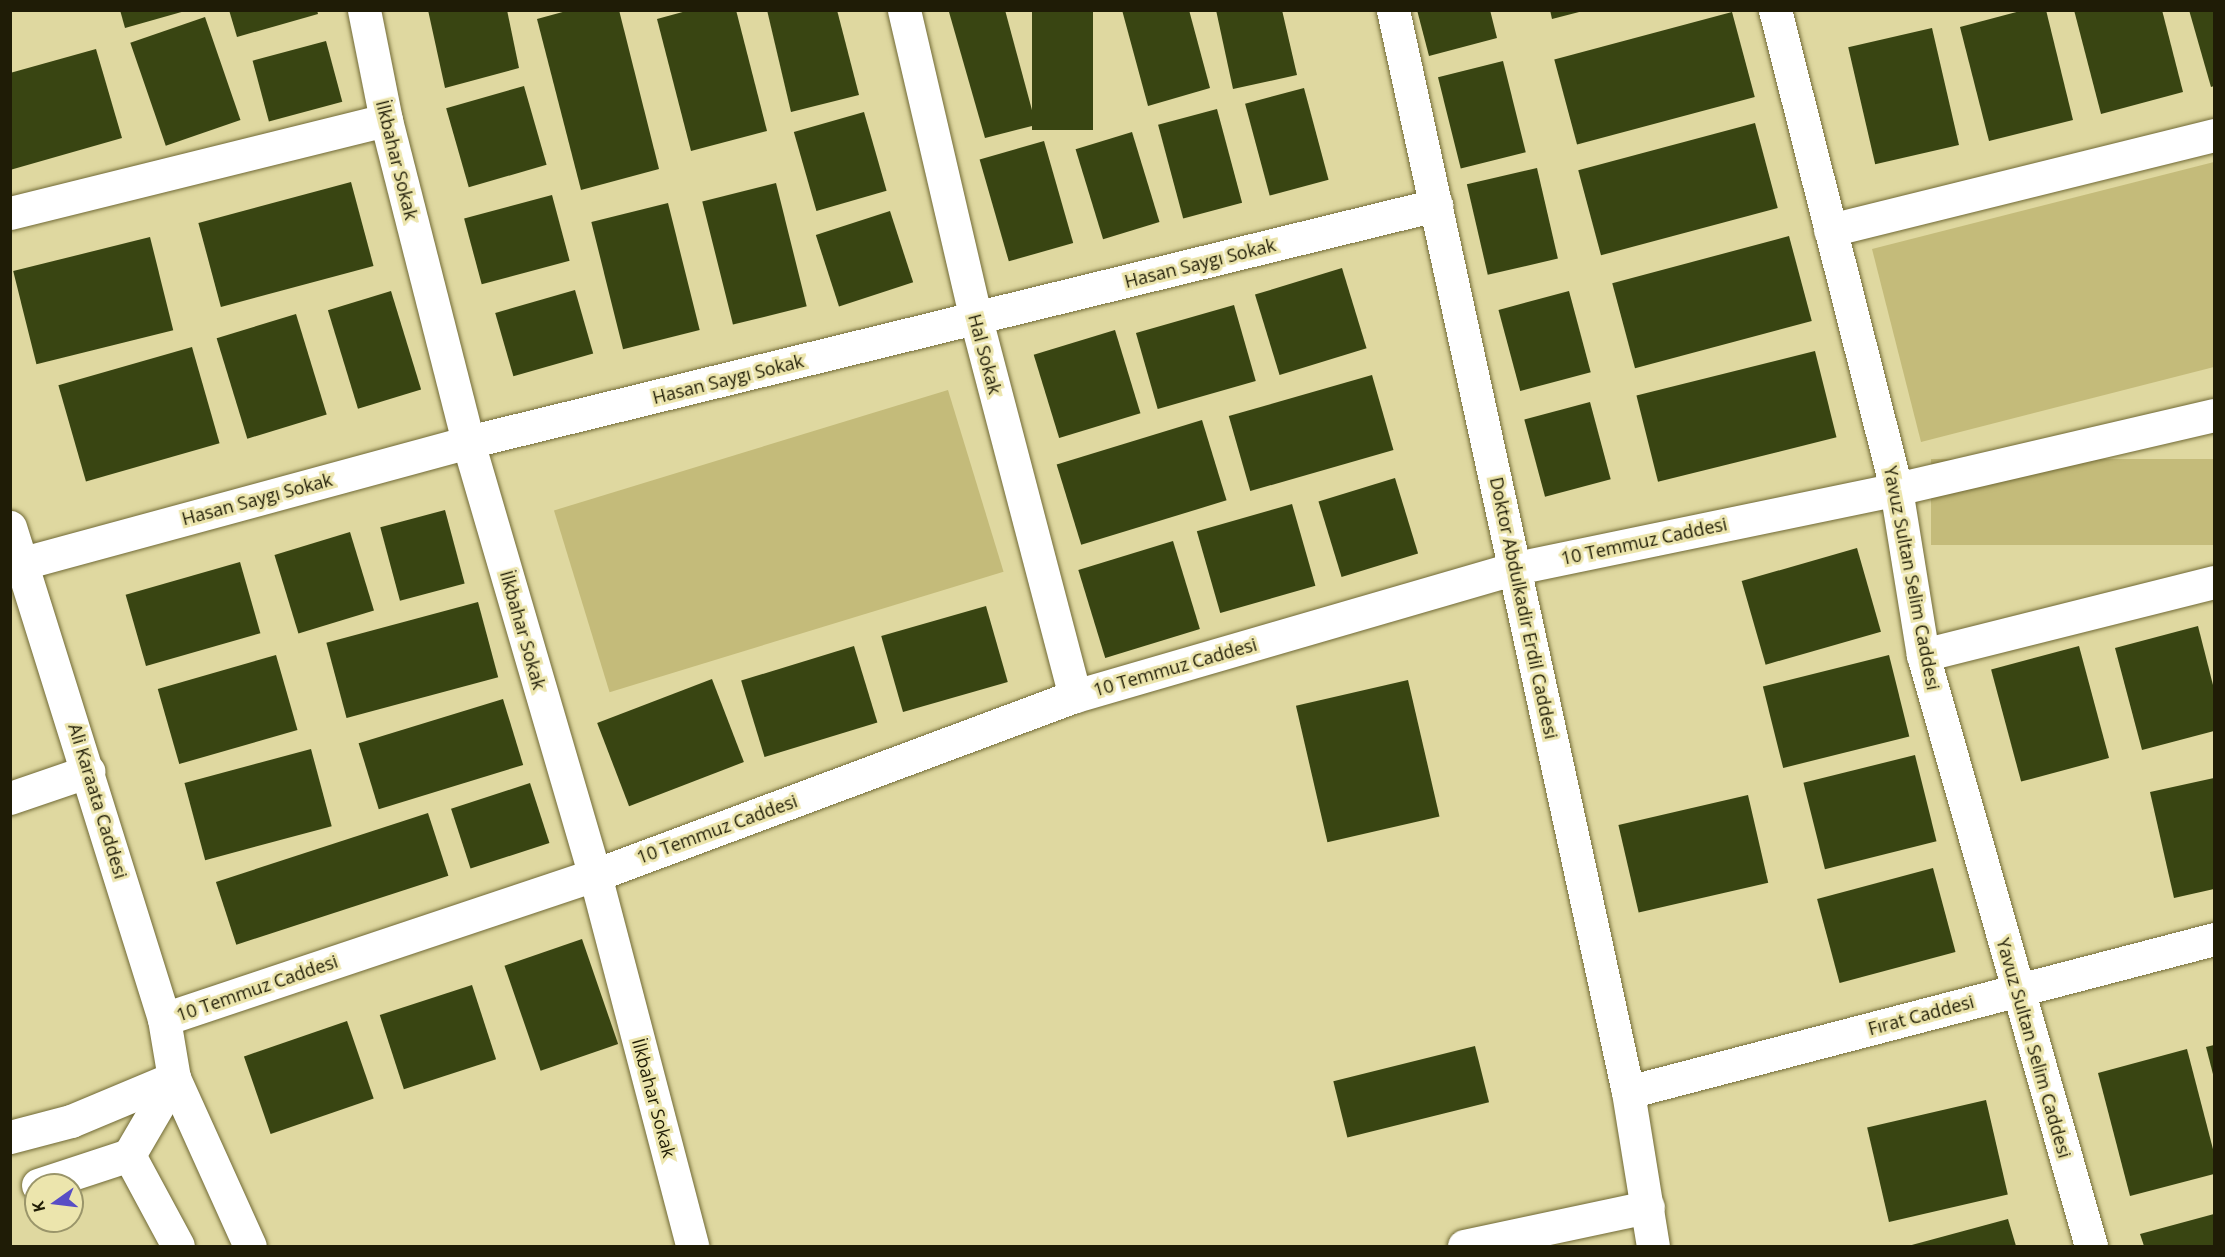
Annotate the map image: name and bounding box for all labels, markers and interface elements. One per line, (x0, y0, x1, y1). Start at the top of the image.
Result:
street label: İlkbahar Sokak (372, 98, 422, 222)
street label: Hasan Saygı Sokak (1122, 234, 1278, 292)
street label: Hal Sokak (964, 312, 1006, 396)
street label: Hasan Saygı Sokak (650, 350, 806, 408)
street label: Yavuz Sultan Selim Caddesi (1880, 464, 1944, 692)
street label: Hasan Saygı Sokak (179, 469, 335, 529)
street label: Doktor Abdulkadir Erdil Caddesi (1486, 475, 1562, 741)
street label: 10 Temmuz Caddesi (1559, 513, 1729, 569)
street label: İlkbahar Sokak (496, 568, 550, 692)
street label: 10 Temmuz Caddesi (1091, 633, 1259, 701)
street label: Ali Karaata Caddesi (64, 721, 132, 881)
street label: 10 Temmuz Caddesi (634, 790, 800, 868)
street label: Yavuz Sultan Selim Caddesi (1992, 936, 2076, 1160)
street label: 10 Temmuz Caddesi (173, 950, 341, 1026)
street label: Fırat Caddesi (1866, 990, 1976, 1040)
street label: İlkbahar Sokak (628, 1036, 680, 1160)
north arrow (24, 1173, 84, 1233)
text: K (27, 1199, 50, 1215)

